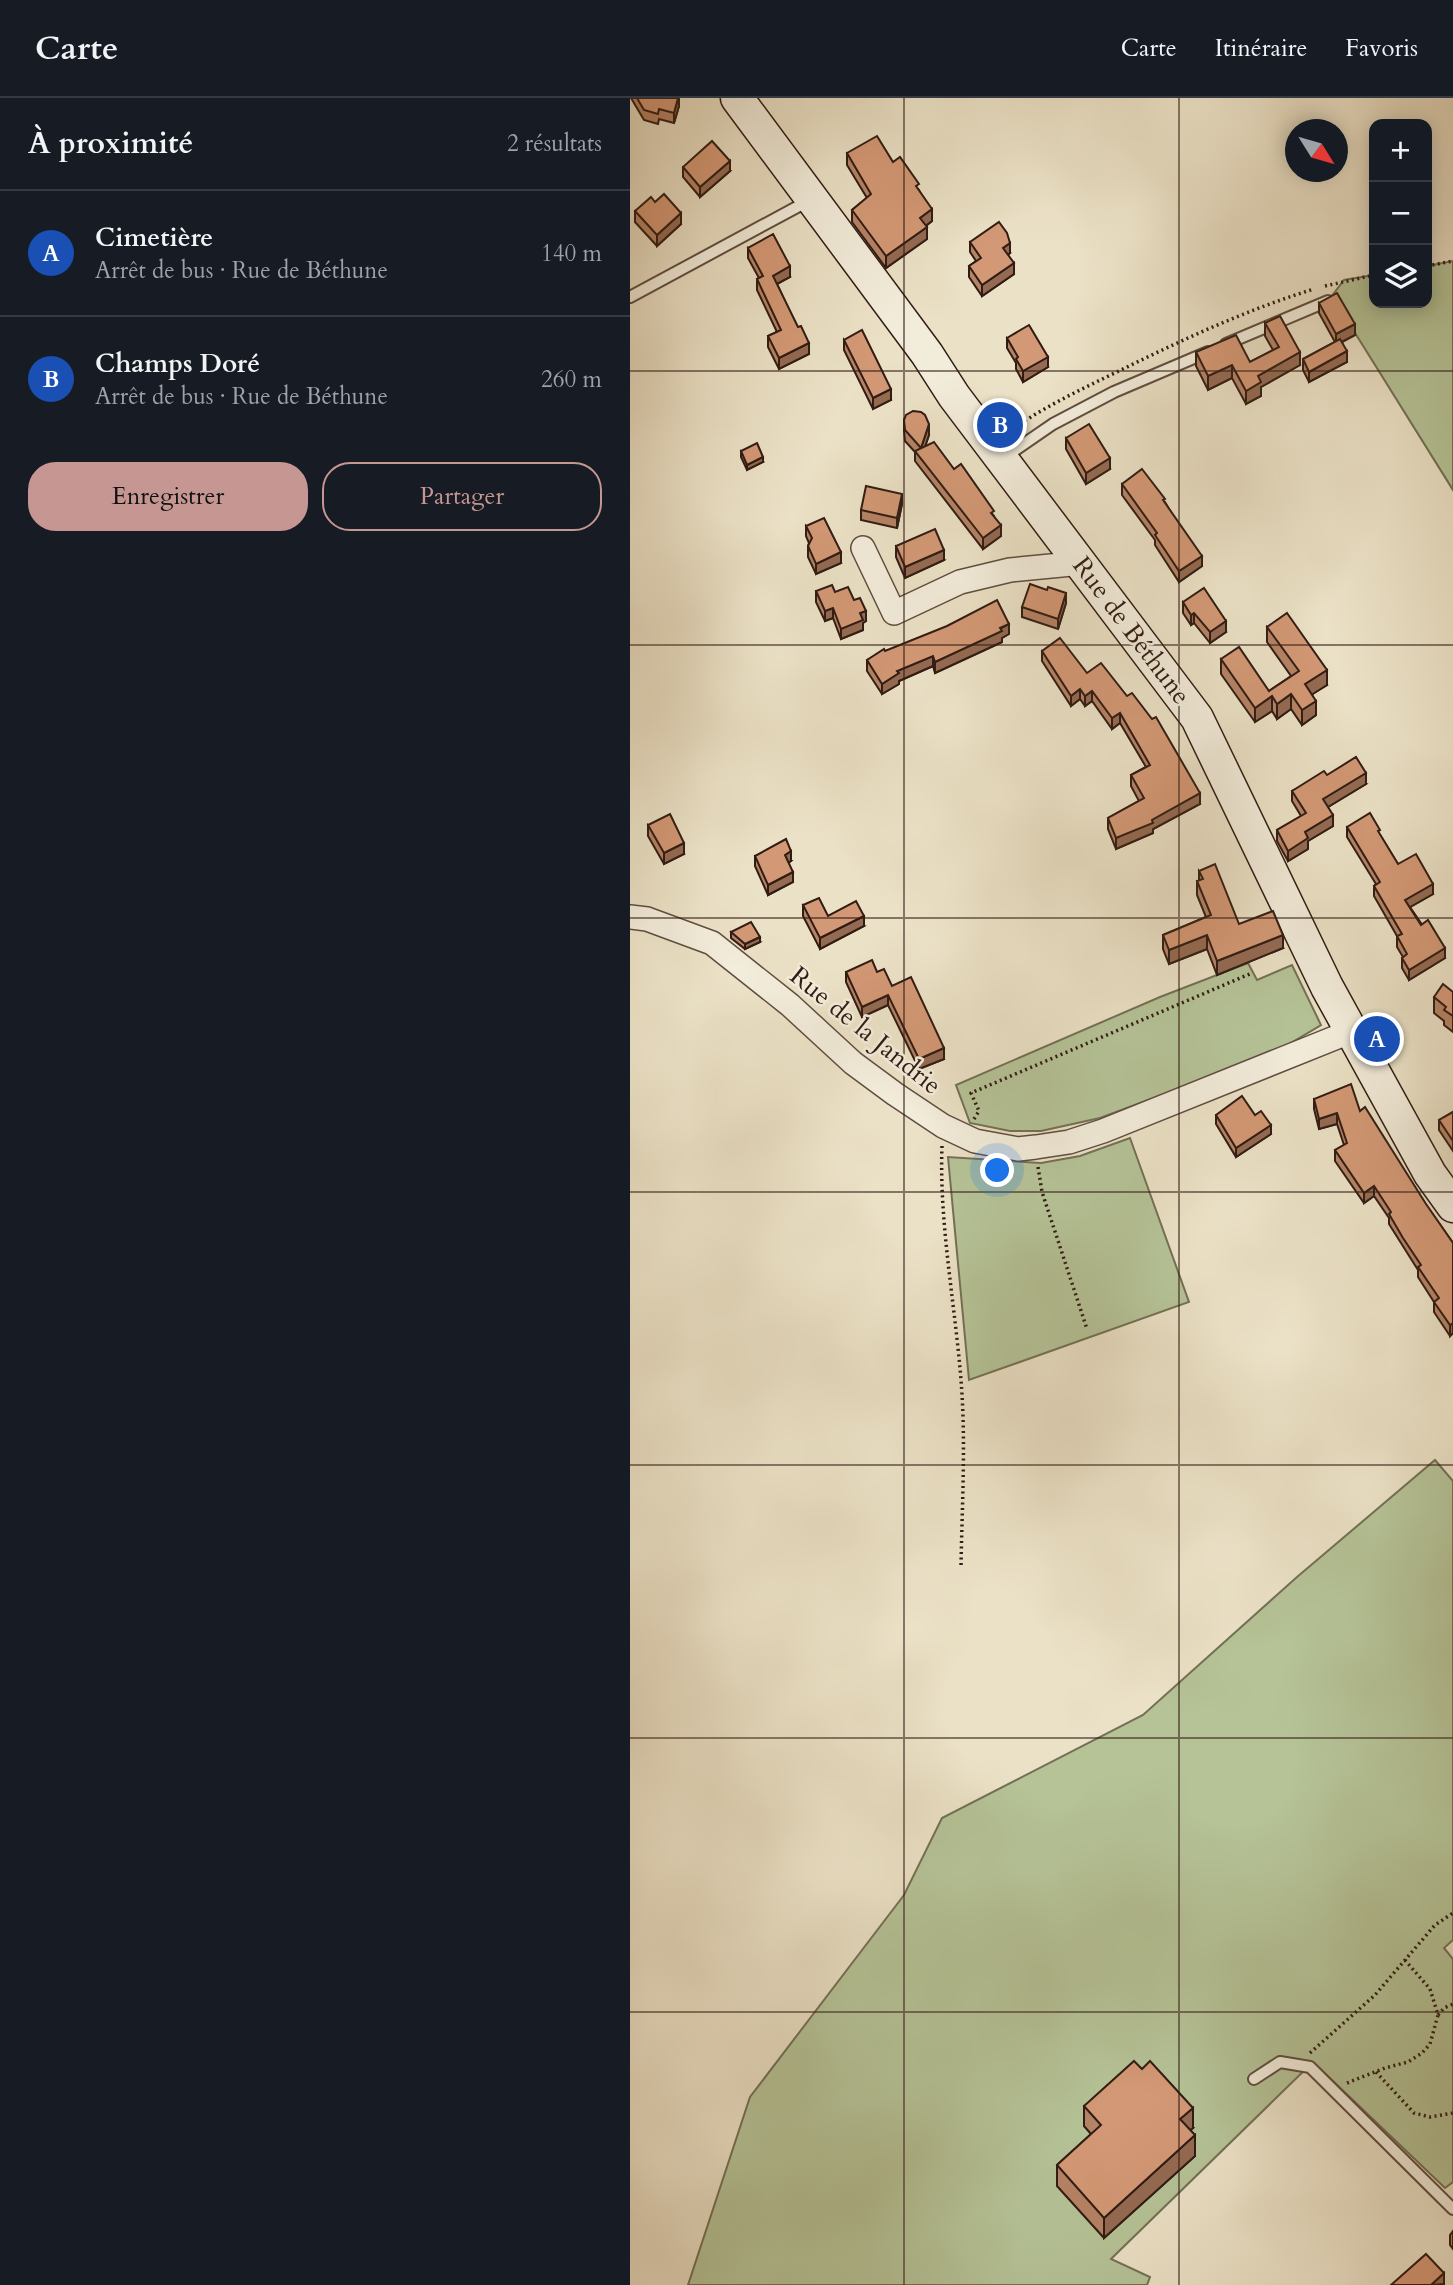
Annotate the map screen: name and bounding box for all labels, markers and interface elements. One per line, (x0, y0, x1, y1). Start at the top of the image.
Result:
text: Carte (35, 26, 118, 71)
text: Carte (1121, 32, 1177, 65)
text: Itinéraire (1215, 32, 1307, 65)
text: Favoris (1345, 32, 1418, 65)
north arrow (1285, 119, 1348, 182)
map controls (1369, 119, 1432, 308)
button: + (1369, 119, 1432, 182)
text: À proximité (28, 123, 193, 164)
text: 2 résultats (507, 128, 602, 159)
button: − (1369, 182, 1432, 245)
text: Cimetière (95, 220, 213, 255)
text: A (42, 238, 60, 269)
text: 140 m (541, 238, 602, 269)
button: layers (1369, 245, 1432, 308)
text: Arrêt de bus · Rue de Béthune (95, 255, 388, 286)
text: Champs Doré (95, 346, 260, 381)
text: B (43, 364, 59, 395)
text: 260 m (541, 364, 602, 395)
text: Arrêt de bus · Rue de Béthune (95, 381, 388, 412)
pin: B (977, 399, 1023, 451)
button: Enregistrer (28, 462, 308, 531)
button: Partager (322, 462, 602, 531)
street label: Rue de Béthune (1065, 549, 1199, 711)
street label: Rue de la Jandrie (782, 958, 949, 1102)
pin: A (1354, 1013, 1400, 1065)
your location (980, 1153, 1014, 1187)

